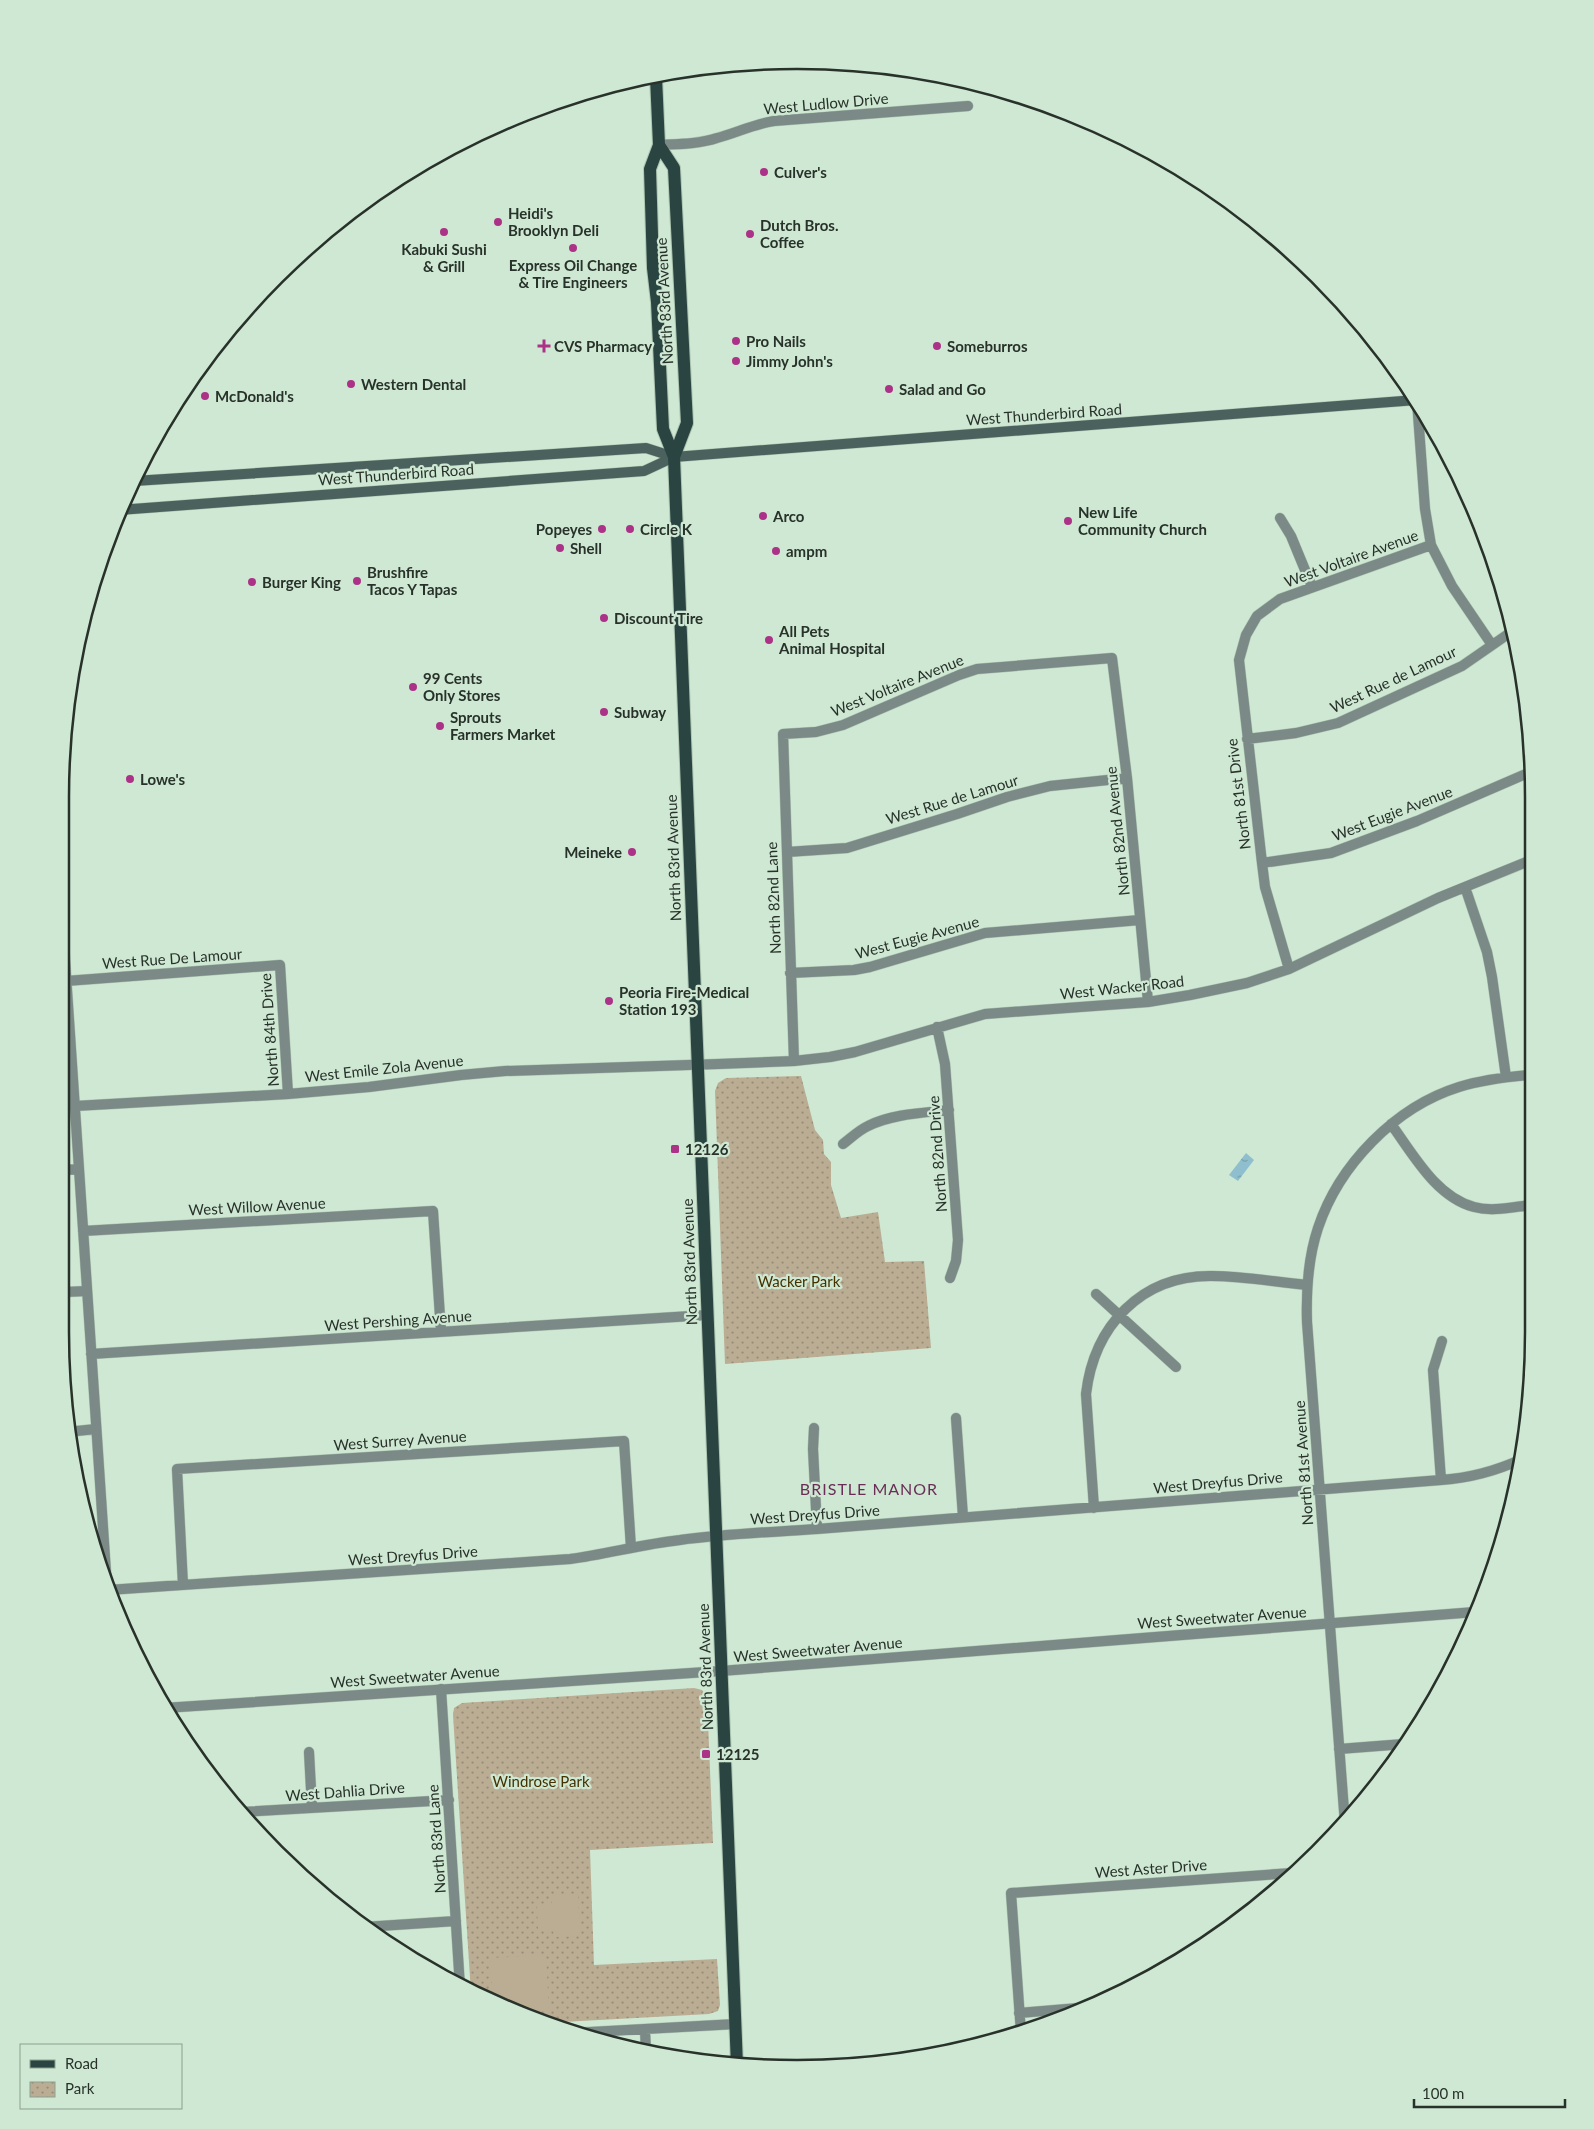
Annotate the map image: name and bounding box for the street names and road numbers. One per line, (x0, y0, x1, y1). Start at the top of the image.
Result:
street label: West Ludlow Drive (763, 89, 889, 117)
street label: North 83rd Avenue (652, 237, 676, 365)
street label: West Thunderbird Road (965, 400, 1123, 428)
street label: West Thunderbird Road (317, 460, 475, 488)
street label: West Voltaire Avenue (1282, 525, 1421, 591)
street label: West Rue de Lamour (1327, 642, 1460, 716)
street label: West Voltaire Avenue (828, 650, 966, 720)
street label: North 81st Drive (1222, 737, 1254, 851)
street label: North 82nd Avenue (1101, 765, 1133, 897)
street label: West Rue de Lamour (884, 770, 1021, 828)
street label: West Eugie Avenue (1329, 782, 1455, 844)
street label: North 83rd Avenue (662, 794, 684, 922)
street label: North 82nd Lane (762, 842, 784, 954)
street label: West Eugie Avenue (853, 912, 981, 962)
street label: West Rue De Lamour (101, 944, 243, 972)
street label: West Wacker Road (1059, 972, 1185, 1002)
street label: North 84th Drive (256, 973, 282, 1087)
street label: West Emile Zola Avenue (304, 1051, 464, 1085)
street label: North 82nd Drive (924, 1095, 950, 1213)
street label: West Willow Avenue (188, 1193, 326, 1219)
street label: North 83rd Avenue (678, 1198, 700, 1326)
street label: West Pershing Avenue (324, 1306, 472, 1334)
street label: North 81st Avenue (1290, 1400, 1316, 1526)
street label: West Surrey Avenue (333, 1426, 467, 1454)
street label: West Dreyfus Drive (1153, 1467, 1284, 1497)
street label: West Dreyfus Drive (750, 1500, 880, 1528)
street label: West Dreyfus Drive (348, 1541, 478, 1569)
street label: West Sweetwater Avenue (1137, 1602, 1307, 1632)
street label: North 83rd Avenue (694, 1603, 716, 1731)
street label: West Sweetwater Avenue (733, 1633, 903, 1665)
street label: West Sweetwater Avenue (330, 1661, 500, 1691)
street label: West Dahlia Drive (285, 1778, 405, 1804)
street label: North 83rd Lane (423, 1784, 449, 1894)
street label: West Aster Drive (1094, 1855, 1208, 1881)

